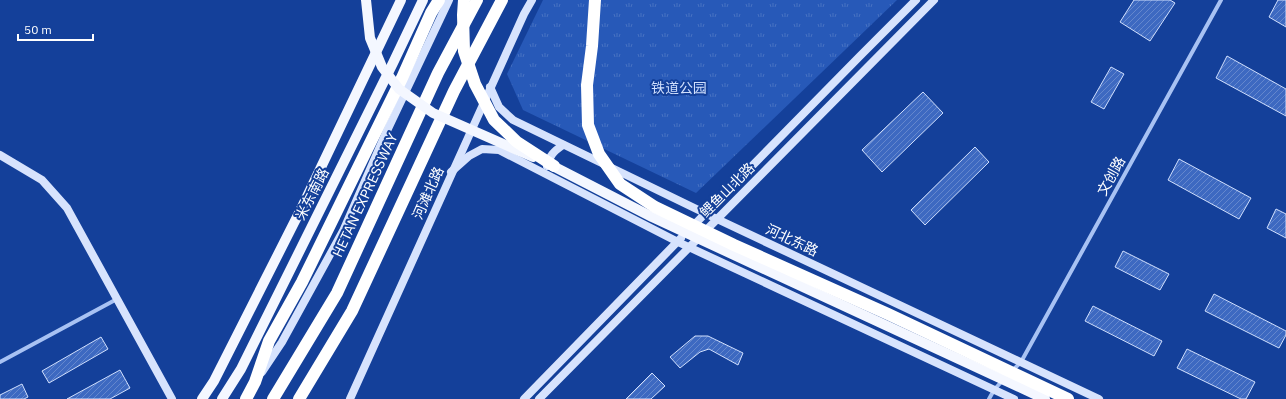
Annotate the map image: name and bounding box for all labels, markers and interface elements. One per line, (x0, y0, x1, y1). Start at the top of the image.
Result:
scale bar (18, 16, 93, 42)
text: 50 m (24, 22, 52, 37)
park label: 铁道公园 (651, 79, 707, 97)
street label: HETAN EXPRESSWAY (328, 129, 402, 260)
street label: 文创路 (1093, 153, 1129, 199)
street label: 鲤鱼山北路 (696, 159, 758, 221)
street label: 河滩北路 (408, 164, 448, 222)
street label: 米东南路 (291, 165, 333, 223)
street label: 河北东路 (763, 220, 821, 260)

